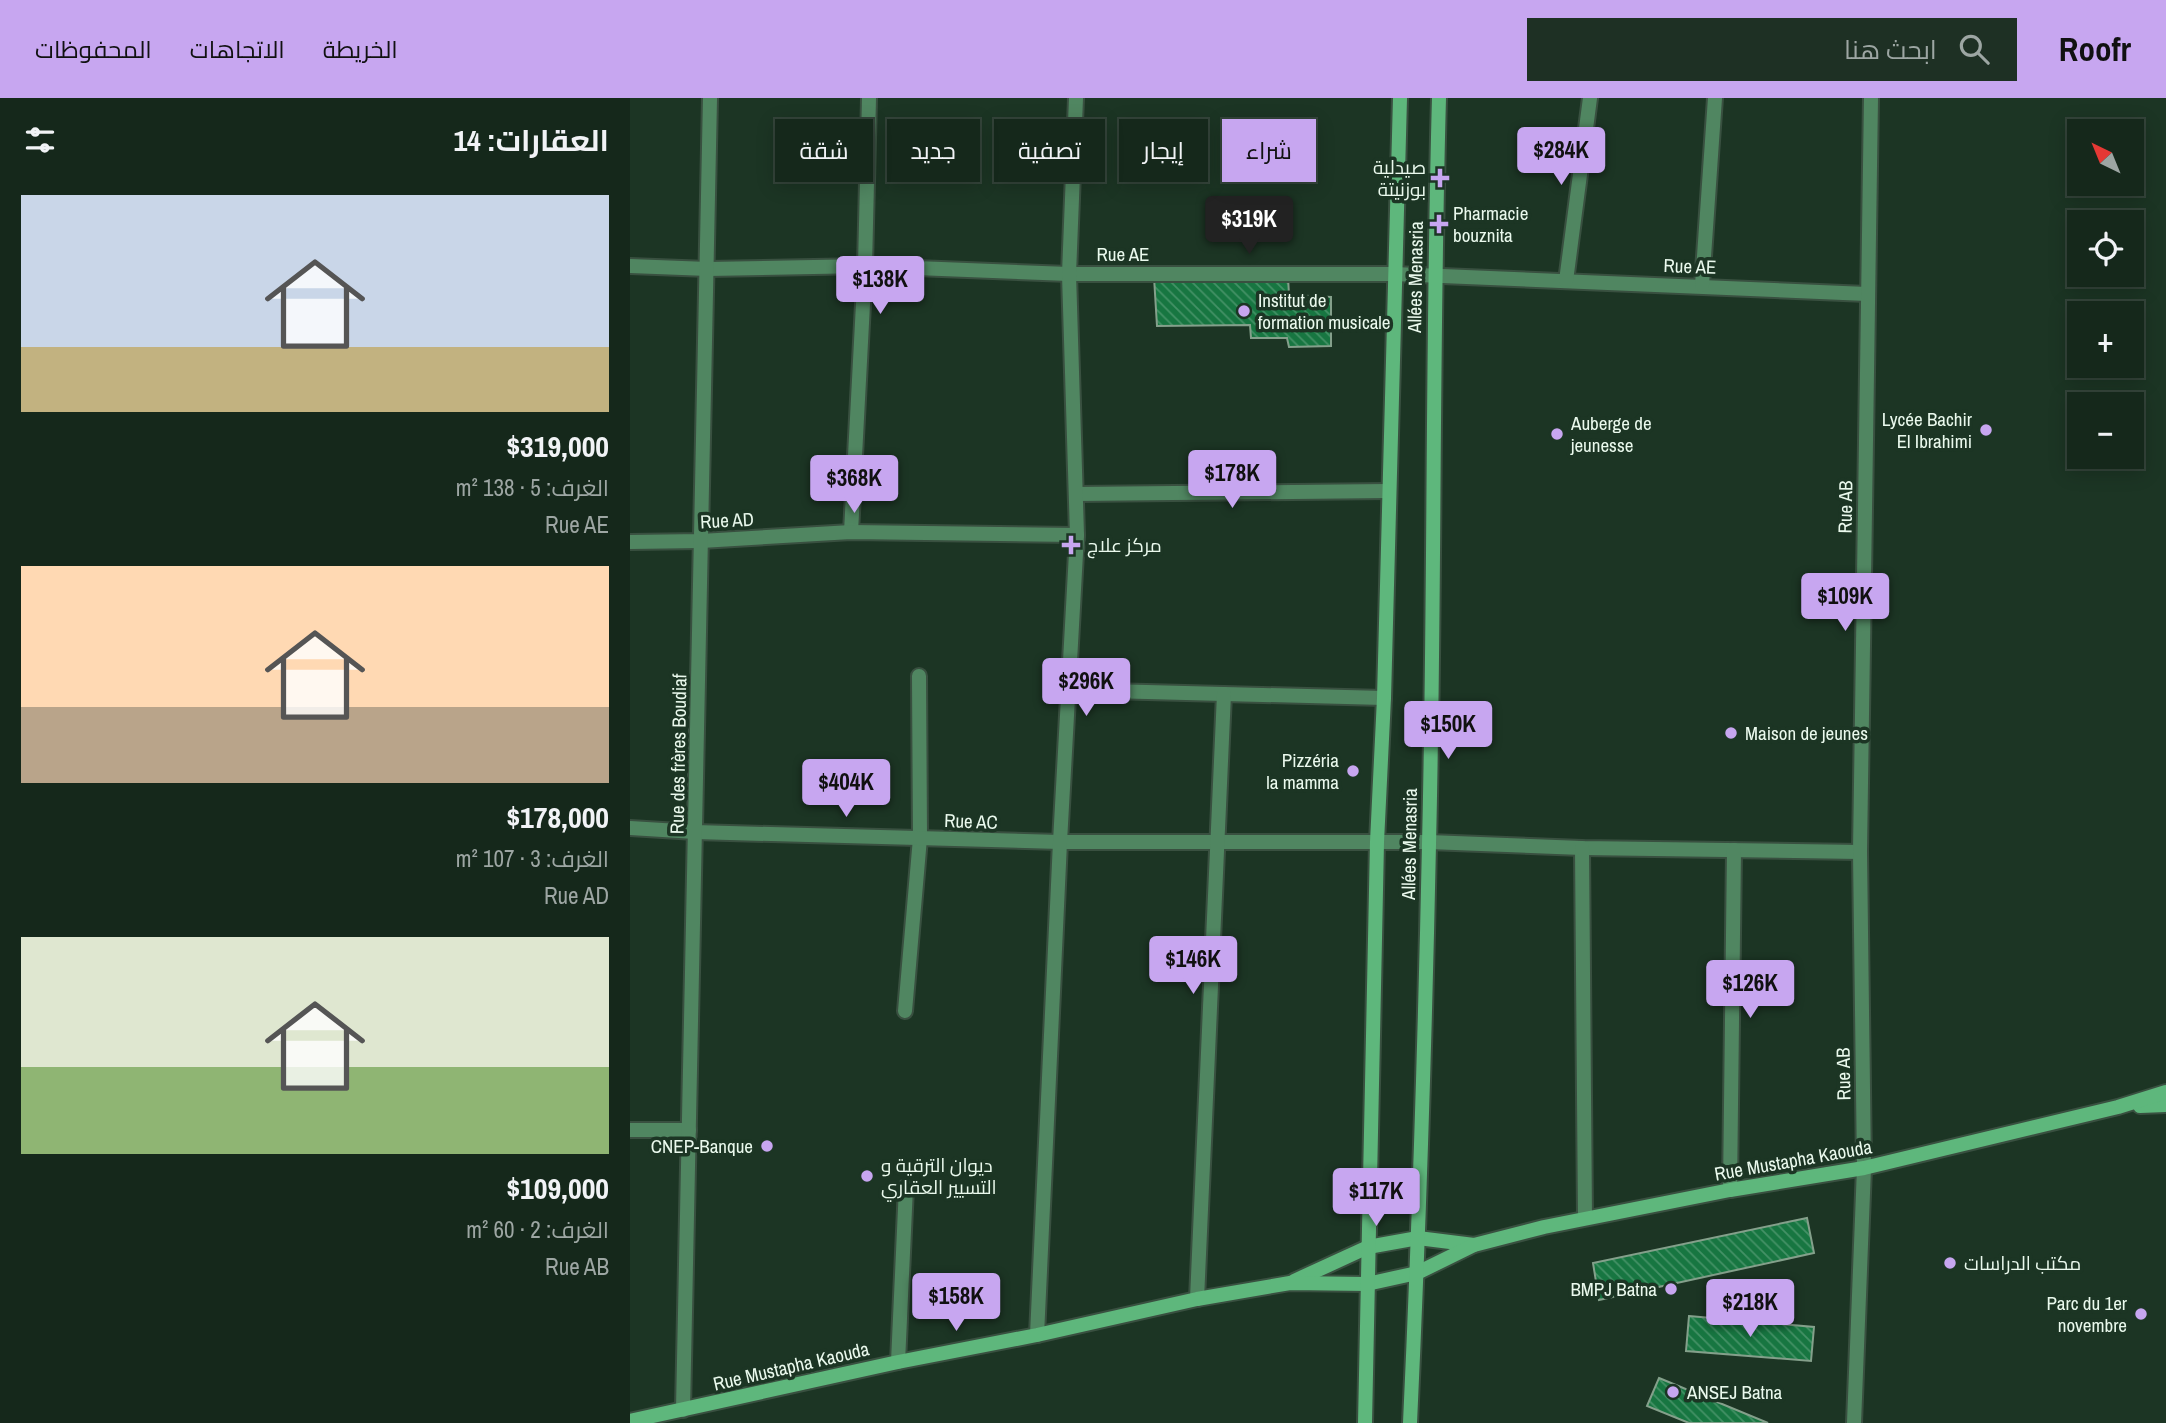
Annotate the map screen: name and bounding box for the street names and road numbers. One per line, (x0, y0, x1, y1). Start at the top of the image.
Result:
street label: Allées Menasria (1401, 221, 1429, 334)
street label: Rue AE (1097, 241, 1149, 267)
street label: Rue AE (1663, 252, 1717, 280)
street label: Rue AB (1832, 480, 1858, 534)
street label: Rue AD (700, 506, 754, 534)
street label: Rue des frères Boudiaf (664, 673, 692, 834)
street label: Allées Menasria (1395, 788, 1423, 901)
street label: Rue AC (944, 807, 998, 835)
street label: Rue AB (1830, 1047, 1856, 1101)
street label: Rue Mustapha Kaouda (1712, 1133, 1874, 1187)
street label: Rue Mustapha Kaouda (710, 1335, 872, 1397)

